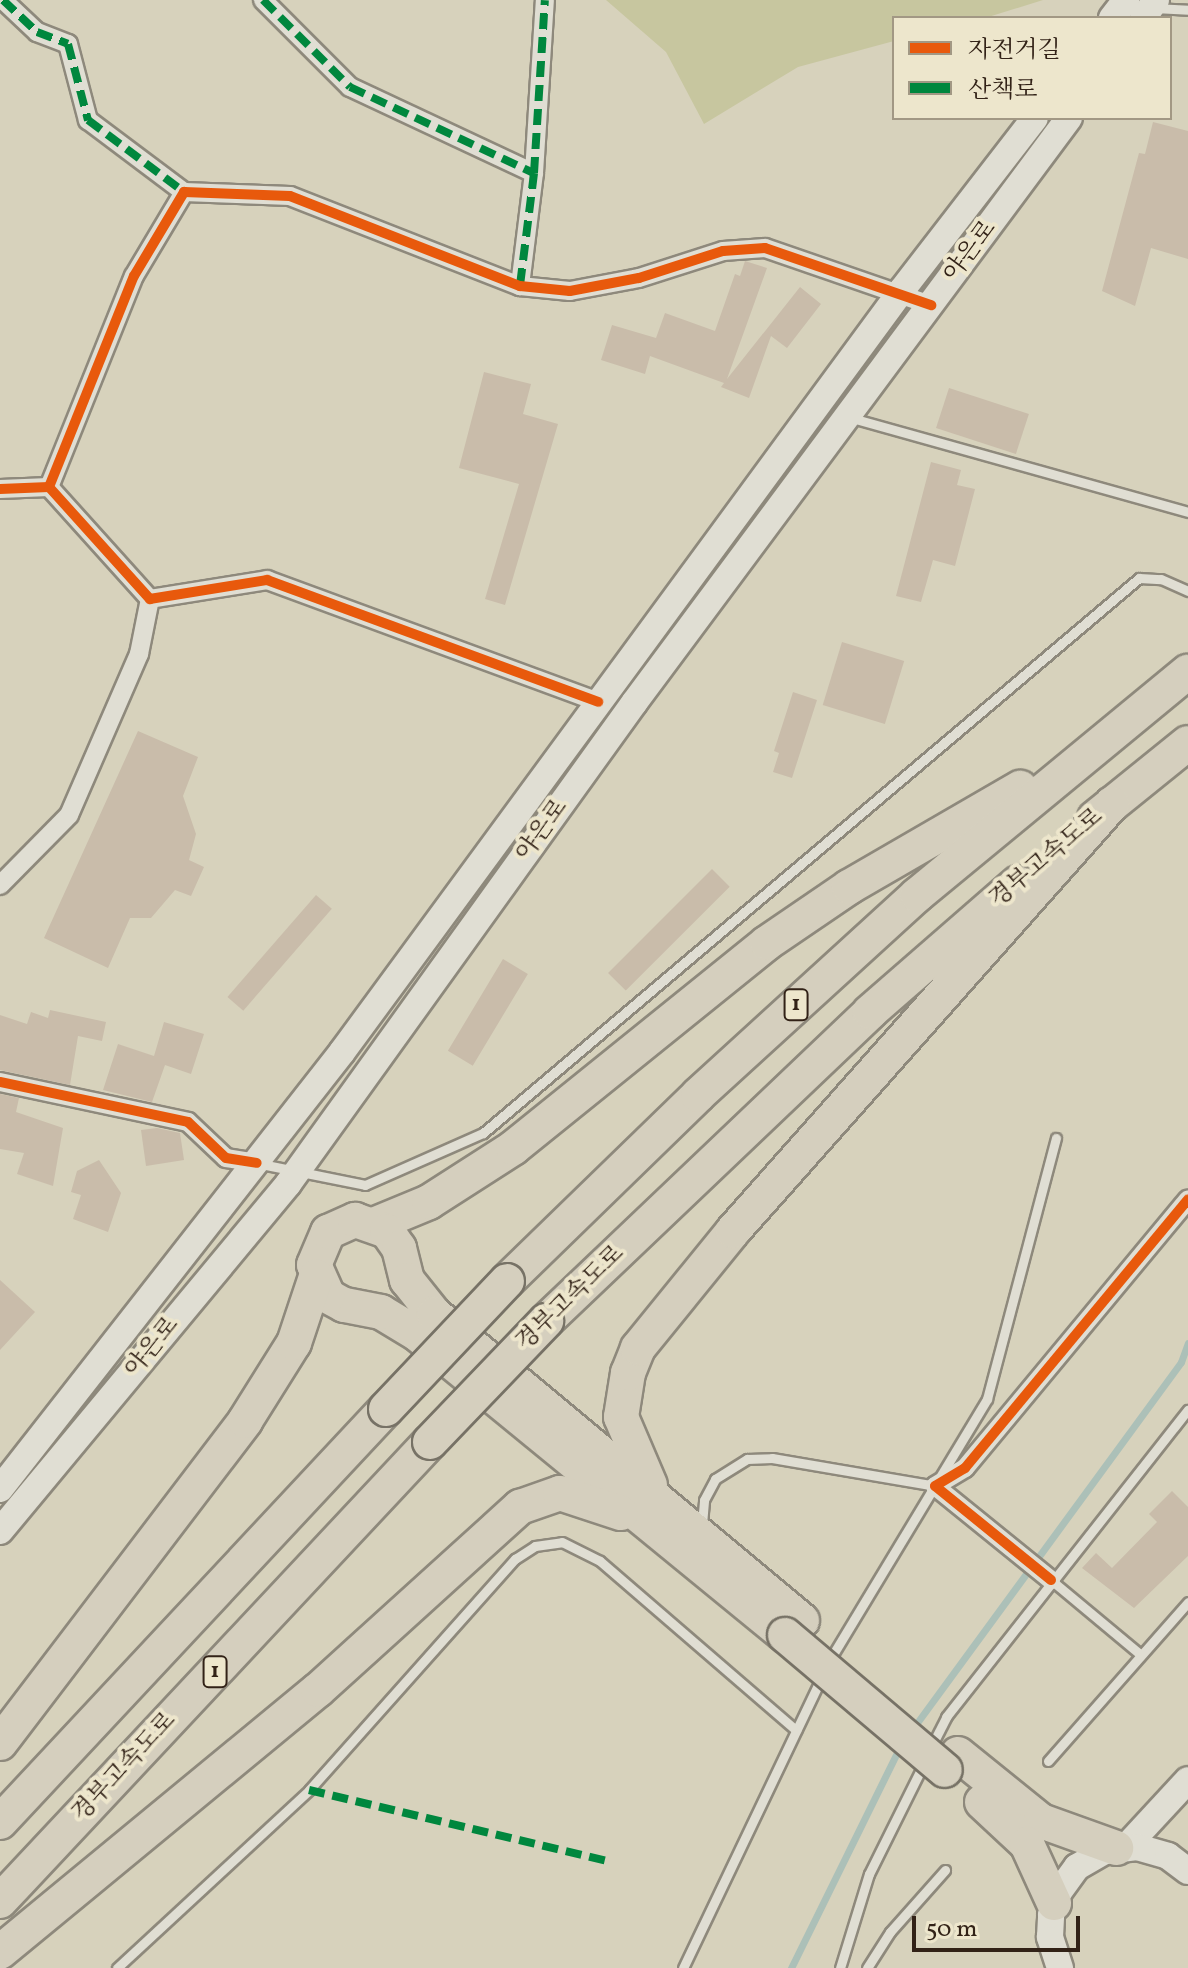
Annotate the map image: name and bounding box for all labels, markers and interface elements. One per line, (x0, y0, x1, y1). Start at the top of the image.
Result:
legend (892, 16, 1172, 120)
text: 자전거길 (968, 34, 1061, 68)
text: 산책로 (968, 74, 1038, 108)
street label: 야은로 (939, 216, 1003, 288)
street label: 야은로 (511, 794, 575, 868)
street label: 경부고속도로 (984, 803, 1110, 915)
road number: 1 (782, 987, 810, 1023)
street label: 경부고속도로 (511, 1240, 631, 1358)
street label: 야은로 (120, 1312, 186, 1384)
road number: 1 (201, 1654, 229, 1690)
street label: 경부고속도로 (67, 1707, 183, 1829)
scale bar (916, 1900, 1084, 1950)
text: 50 m (926, 1913, 978, 1947)

